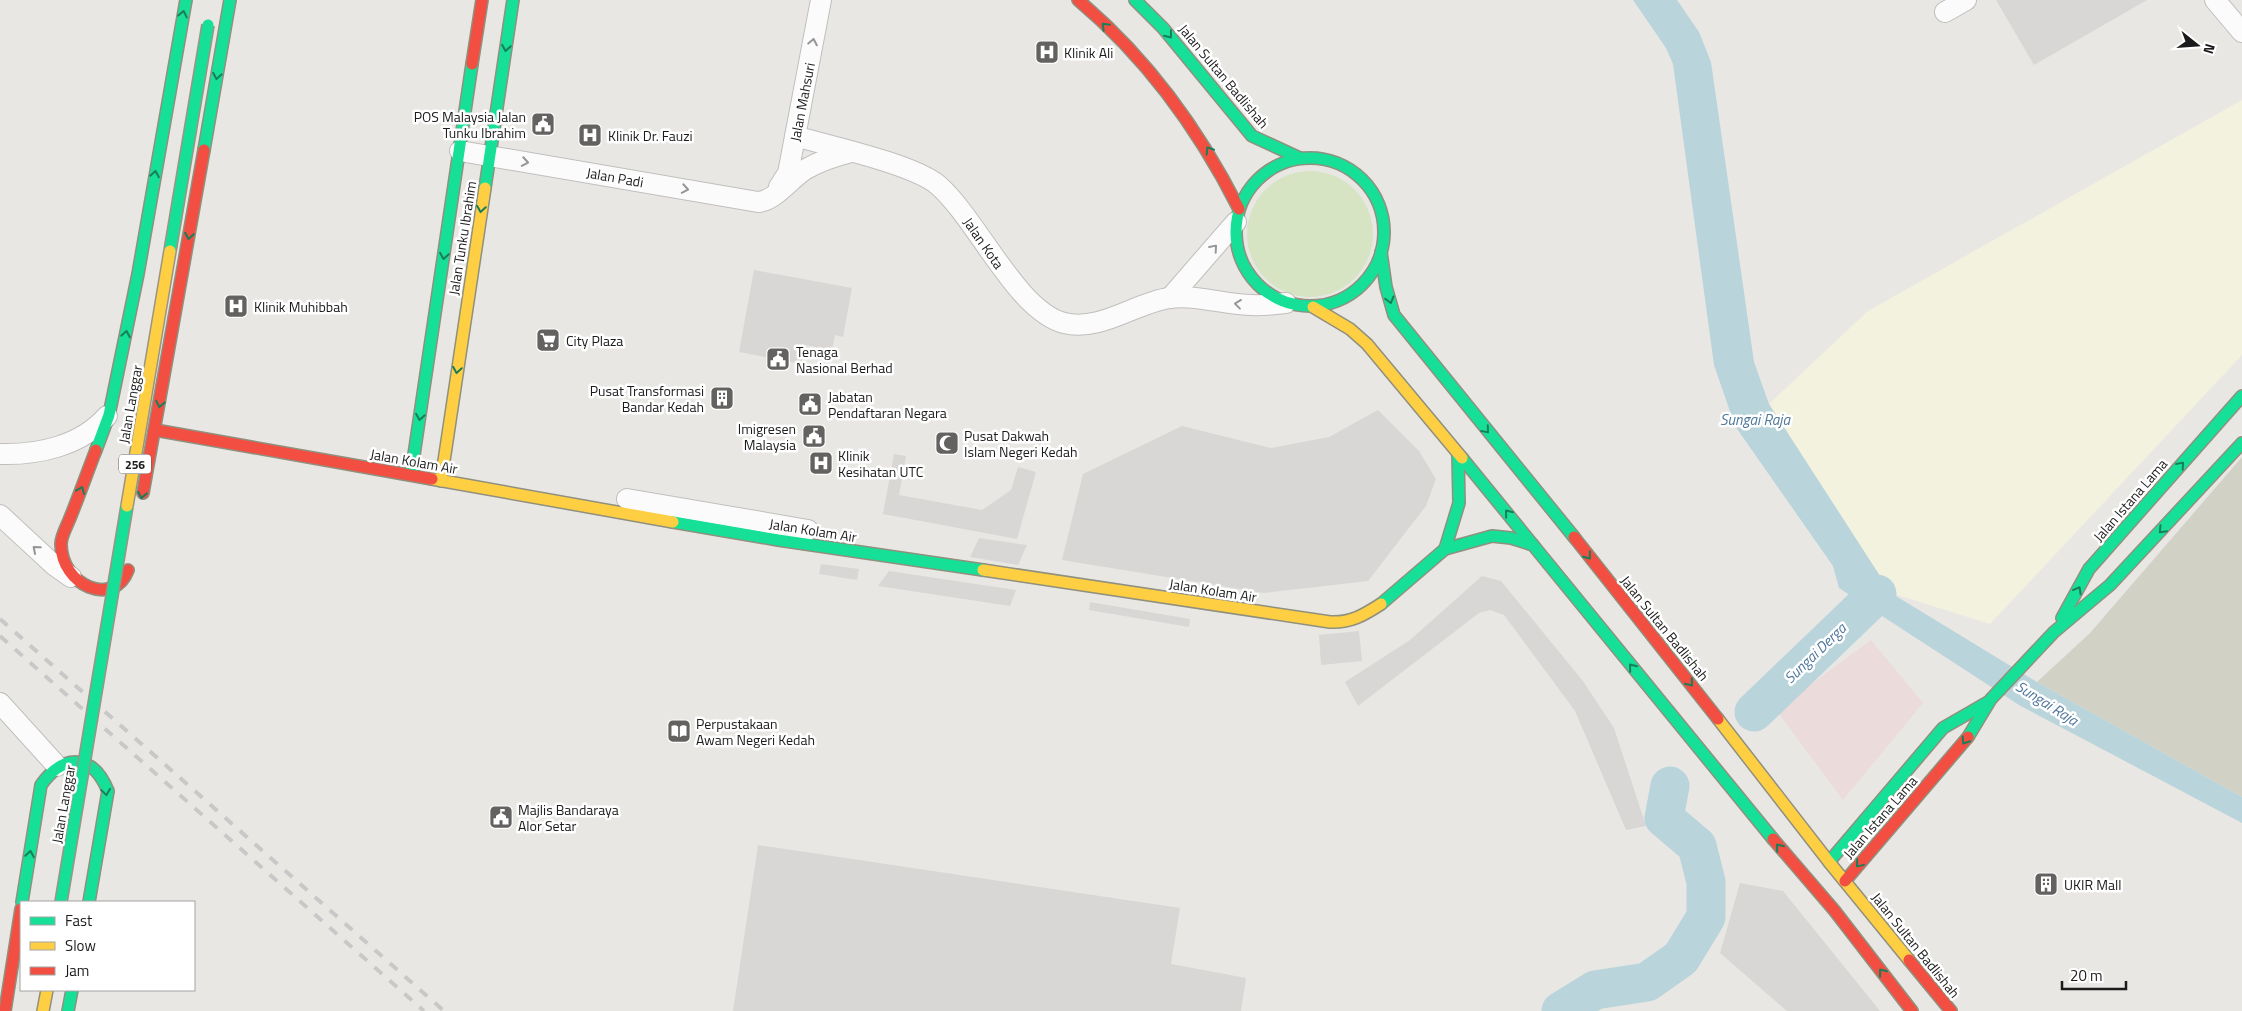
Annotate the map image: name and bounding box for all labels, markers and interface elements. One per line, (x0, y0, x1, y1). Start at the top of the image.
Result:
one-way arrow (177, 9, 188, 18)
street label: Jalan Sultan Badlishah (1174, 19, 1274, 133)
north arrow (2172, 20, 2222, 70)
one-way arrow (1102, 22, 1111, 31)
one-way arrow (1163, 29, 1172, 39)
one-way arrow (807, 37, 818, 46)
hospital icon: Klinik Ali (1034, 39, 1060, 65)
text: N (2198, 41, 2221, 57)
place label: Klinik Ali (1064, 42, 1113, 63)
one-way arrow (501, 44, 511, 53)
street label: Jalan Mahsuri (784, 61, 820, 143)
one-way arrow (212, 72, 222, 81)
place label: POS Malaysia Jalan Tunku Ibrahim (414, 106, 526, 143)
public building icon: POS Malaysia Jalan Tunku Ibrahim (530, 111, 556, 137)
hospital icon: Klinik Dr. Fauzi (577, 122, 603, 148)
place label: Klinik Dr. Fauzi (608, 125, 693, 146)
one-way arrow (1206, 147, 1215, 156)
one-way arrow (520, 157, 529, 167)
street label: Jalan Padi (585, 162, 645, 192)
one-way arrow (149, 170, 159, 178)
street label: Jalan Tunku Ibrahim (443, 179, 481, 297)
one-way arrow (681, 184, 689, 194)
one-way arrow (477, 205, 487, 213)
street label: Jalan Kota (958, 213, 1010, 273)
one-way arrow (184, 232, 195, 241)
one-way arrow (1208, 244, 1217, 253)
one-way arrow (439, 252, 450, 260)
hospital icon: Klinik Muhibbah (223, 293, 249, 319)
place label: Klinik Muhibbah (254, 296, 348, 317)
one-way arrow (1384, 296, 1394, 304)
one-way arrow (1233, 299, 1241, 310)
supermarket icon: City Plaza (535, 327, 561, 353)
one-way arrow (120, 329, 130, 338)
place label: City Plaza (566, 330, 623, 351)
place label: Tenaga Nasional Berhad (796, 341, 893, 378)
public building icon: Tenaga Nasional Berhad (765, 346, 791, 372)
street label: Jalan Langgar (113, 363, 147, 445)
one-way arrow (453, 365, 463, 374)
place label: Pusat Transformasi Bandar Kedah (590, 380, 704, 417)
building icon: Pusat Transformasi Bandar Kedah (709, 385, 735, 411)
place label: Jabatan Pendaftaran Negara (828, 386, 947, 423)
public building icon: Jabatan Pendaftaran Negara (797, 391, 823, 417)
one-way arrow (155, 399, 165, 408)
water label: Sungai Raja (1720, 408, 1791, 431)
one-way arrow (415, 413, 426, 421)
place label: Imigresen Malaysia (738, 418, 796, 455)
public building icon: Imigresen Malaysia (801, 423, 827, 449)
one-way arrow (1481, 424, 1490, 433)
place label: Pusat Dakwah Islam Negeri Kedah (964, 425, 1077, 462)
mosque icon: Pusat Dakwah Islam Negeri Kedah (934, 430, 960, 456)
street label: Jalan Kolam Air (369, 443, 459, 479)
place label: Klinik Kesihatan UTC (838, 445, 924, 482)
hospital icon: Klinik Kesihatan UTC (808, 450, 834, 476)
road number: 256 (119, 454, 151, 474)
street label: Jalan Istana Lama (2088, 454, 2172, 546)
one-way arrow (2175, 461, 2184, 470)
one-way arrow (75, 486, 86, 495)
one-way arrow (138, 491, 148, 500)
one-way arrow (1504, 510, 1513, 519)
street label: Jalan Kolam Air (768, 513, 858, 547)
one-way arrow (2159, 525, 2168, 534)
one-way arrow (33, 546, 42, 555)
one-way arrow (1583, 550, 1591, 559)
street label: Jalan Sultan Badlishah (1616, 571, 1714, 685)
street label: Jalan Kolam Air (1168, 573, 1258, 607)
one-way arrow (2071, 586, 2081, 595)
water label: Sungai Derga (1779, 616, 1852, 689)
one-way arrow (1629, 663, 1638, 672)
water label: Sungai Raja (2011, 675, 2084, 732)
one-way arrow (1685, 677, 1693, 686)
place label: Perpustakaan Awam Negeri Kedah (696, 713, 815, 750)
library icon: Perpustakaan Awam Negeri Kedah (666, 718, 692, 744)
one-way arrow (1962, 736, 1972, 745)
street label: Jalan Langgar (46, 763, 80, 845)
street label: Jalan Istana Lama (1838, 771, 1922, 863)
one-way arrow (100, 788, 111, 796)
place label: Majlis Bandaraya Alor Setar (518, 799, 619, 836)
public building icon: Majlis Bandaraya Alor Setar (488, 804, 514, 830)
one-way arrow (1777, 844, 1785, 853)
one-way arrow (24, 850, 34, 858)
one-way arrow (1857, 858, 1865, 867)
building icon: UKIR Mall (2033, 871, 2059, 897)
place label: UKIR Mall (2064, 874, 2121, 895)
street label: Jalan Sultan Badlishah (1867, 888, 1965, 1002)
legend (20, 901, 195, 991)
text: Fast (65, 909, 93, 932)
text: Slow (65, 934, 96, 957)
scale bar (2062, 958, 2126, 990)
text: Jam (65, 959, 89, 982)
text: 20 m (2070, 964, 2103, 987)
one-way arrow (1879, 969, 1888, 978)

